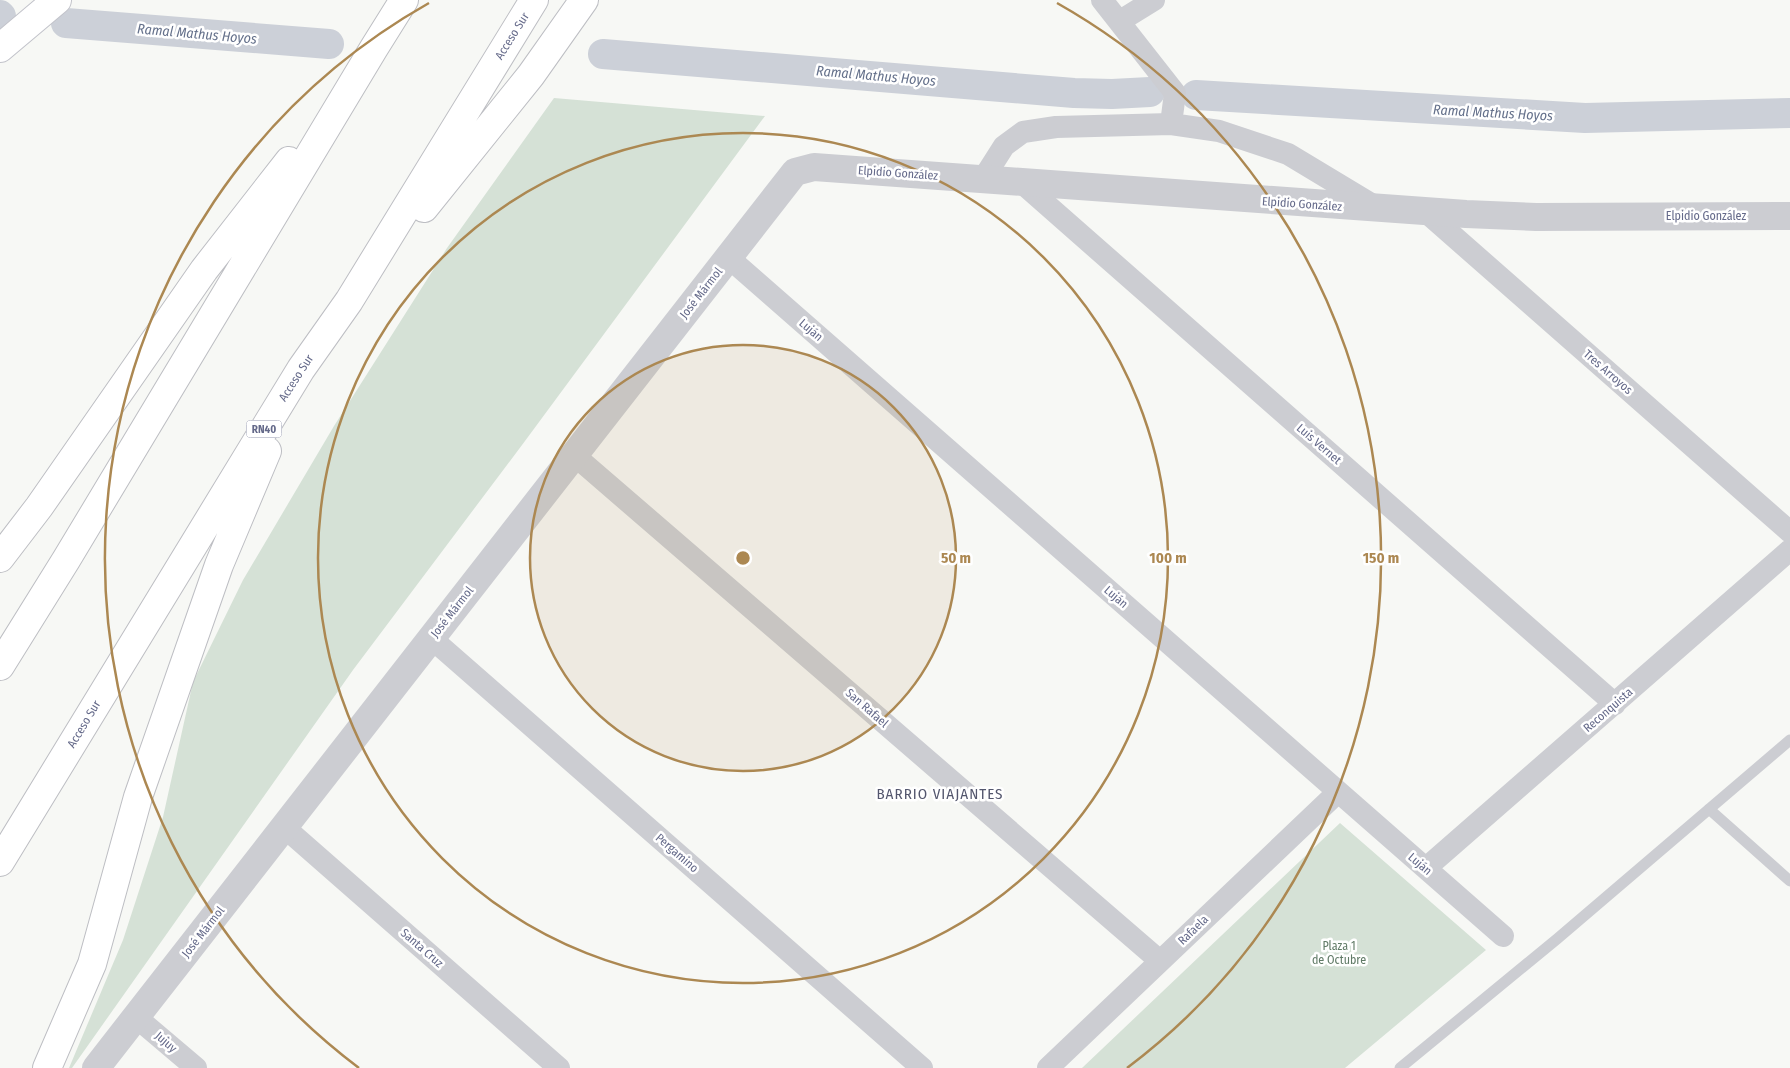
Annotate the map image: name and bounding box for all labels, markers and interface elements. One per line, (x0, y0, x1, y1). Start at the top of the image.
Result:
street label: Acceso Sur (492, 9, 532, 62)
water label: Ramal Mathus Hoyos (136, 20, 258, 48)
water label: Ramal Mathus Hoyos (815, 62, 937, 90)
water label: Ramal Mathus Hoyos (1433, 101, 1553, 125)
street label: Elpidio González (857, 163, 939, 183)
street label: Elpidio González (1261, 194, 1343, 214)
street label: Elpidio González (1666, 209, 1746, 223)
street label: José Mármol (677, 265, 725, 321)
street label: Luján (796, 316, 826, 344)
street label: Tres Arroyos (1581, 347, 1635, 397)
street label: Acceso Sur (276, 351, 317, 404)
road number: RN40 (246, 420, 282, 438)
street label: Luis Vernet (1294, 421, 1344, 467)
centre of rings (734, 549, 752, 567)
text: 50 m (941, 549, 971, 567)
text: 100 m (1149, 549, 1187, 567)
text: 150 m (1363, 549, 1399, 567)
street label: Luján (1101, 583, 1131, 611)
street label: José Mármol (428, 584, 476, 640)
street label: Reconquista (1581, 685, 1635, 735)
street label: San Rafael (843, 686, 891, 730)
street label: Acceso Sur (64, 697, 104, 750)
district label: BARRIO VIAJANTES (876, 785, 1004, 803)
street label: Pergamino (653, 831, 701, 875)
street label: Luján (1405, 850, 1435, 878)
street label: José Mármol (179, 904, 227, 960)
street label: Rafaela (1175, 912, 1211, 948)
street label: Santa Cruz (398, 926, 446, 970)
park label: Plaza 1 de Octubre (1312, 939, 1366, 967)
street label: Jujuy (152, 1029, 180, 1056)

